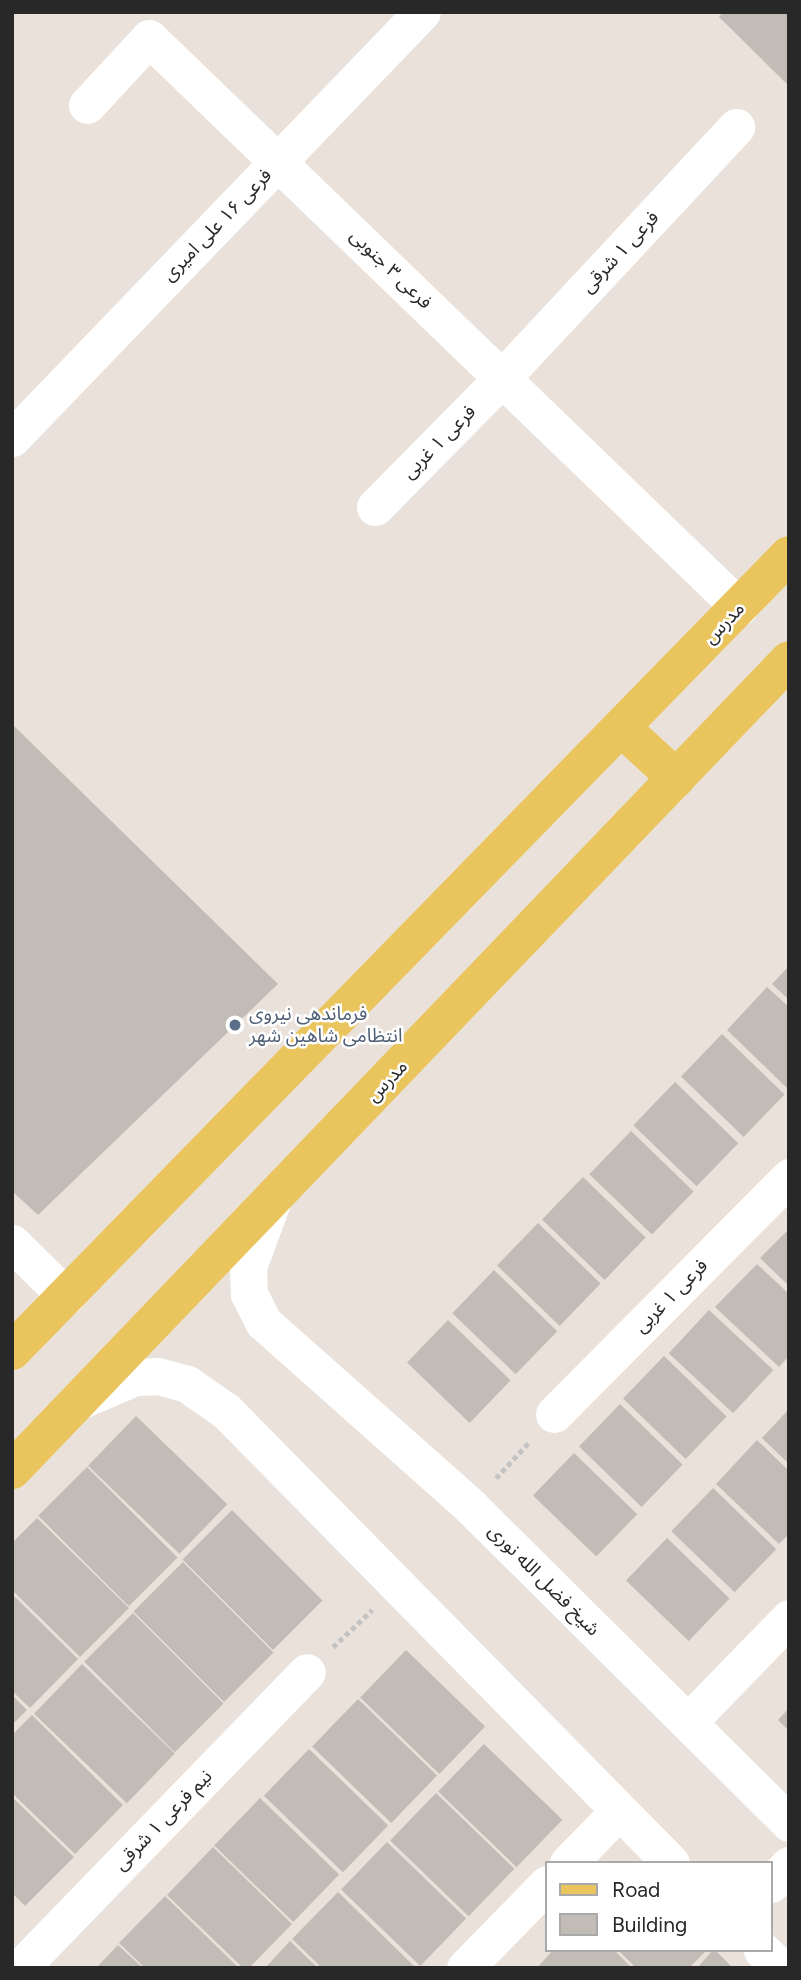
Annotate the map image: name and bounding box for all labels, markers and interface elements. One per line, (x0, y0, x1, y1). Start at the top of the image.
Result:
street label: فرعی ۱۶ علی امیری (158, 164, 276, 286)
street label: فرعی ۱ شرقی (576, 206, 664, 298)
street label: فرعی ۳ جنوبی (345, 224, 437, 314)
street label: فرعی ۱ غربی (397, 400, 481, 484)
street label: مدرس (699, 597, 749, 649)
place label: فرماندهی نیروی انتظامی شاهین شهر (249, 1003, 402, 1047)
marker: فرماندهی نیروی انتظامی شاهین شهر (227, 1017, 243, 1033)
street label: مدرس (362, 1055, 412, 1107)
street label: فرعی ۱ غربی (629, 1254, 713, 1338)
street label: شیخ فضل الله نوری (483, 1519, 605, 1641)
street label: نیم فرعی ۱ شرقی (109, 1765, 217, 1875)
legend (546, 1861, 773, 1952)
text: Road (612, 1877, 660, 1902)
text: Building (612, 1912, 687, 1937)

